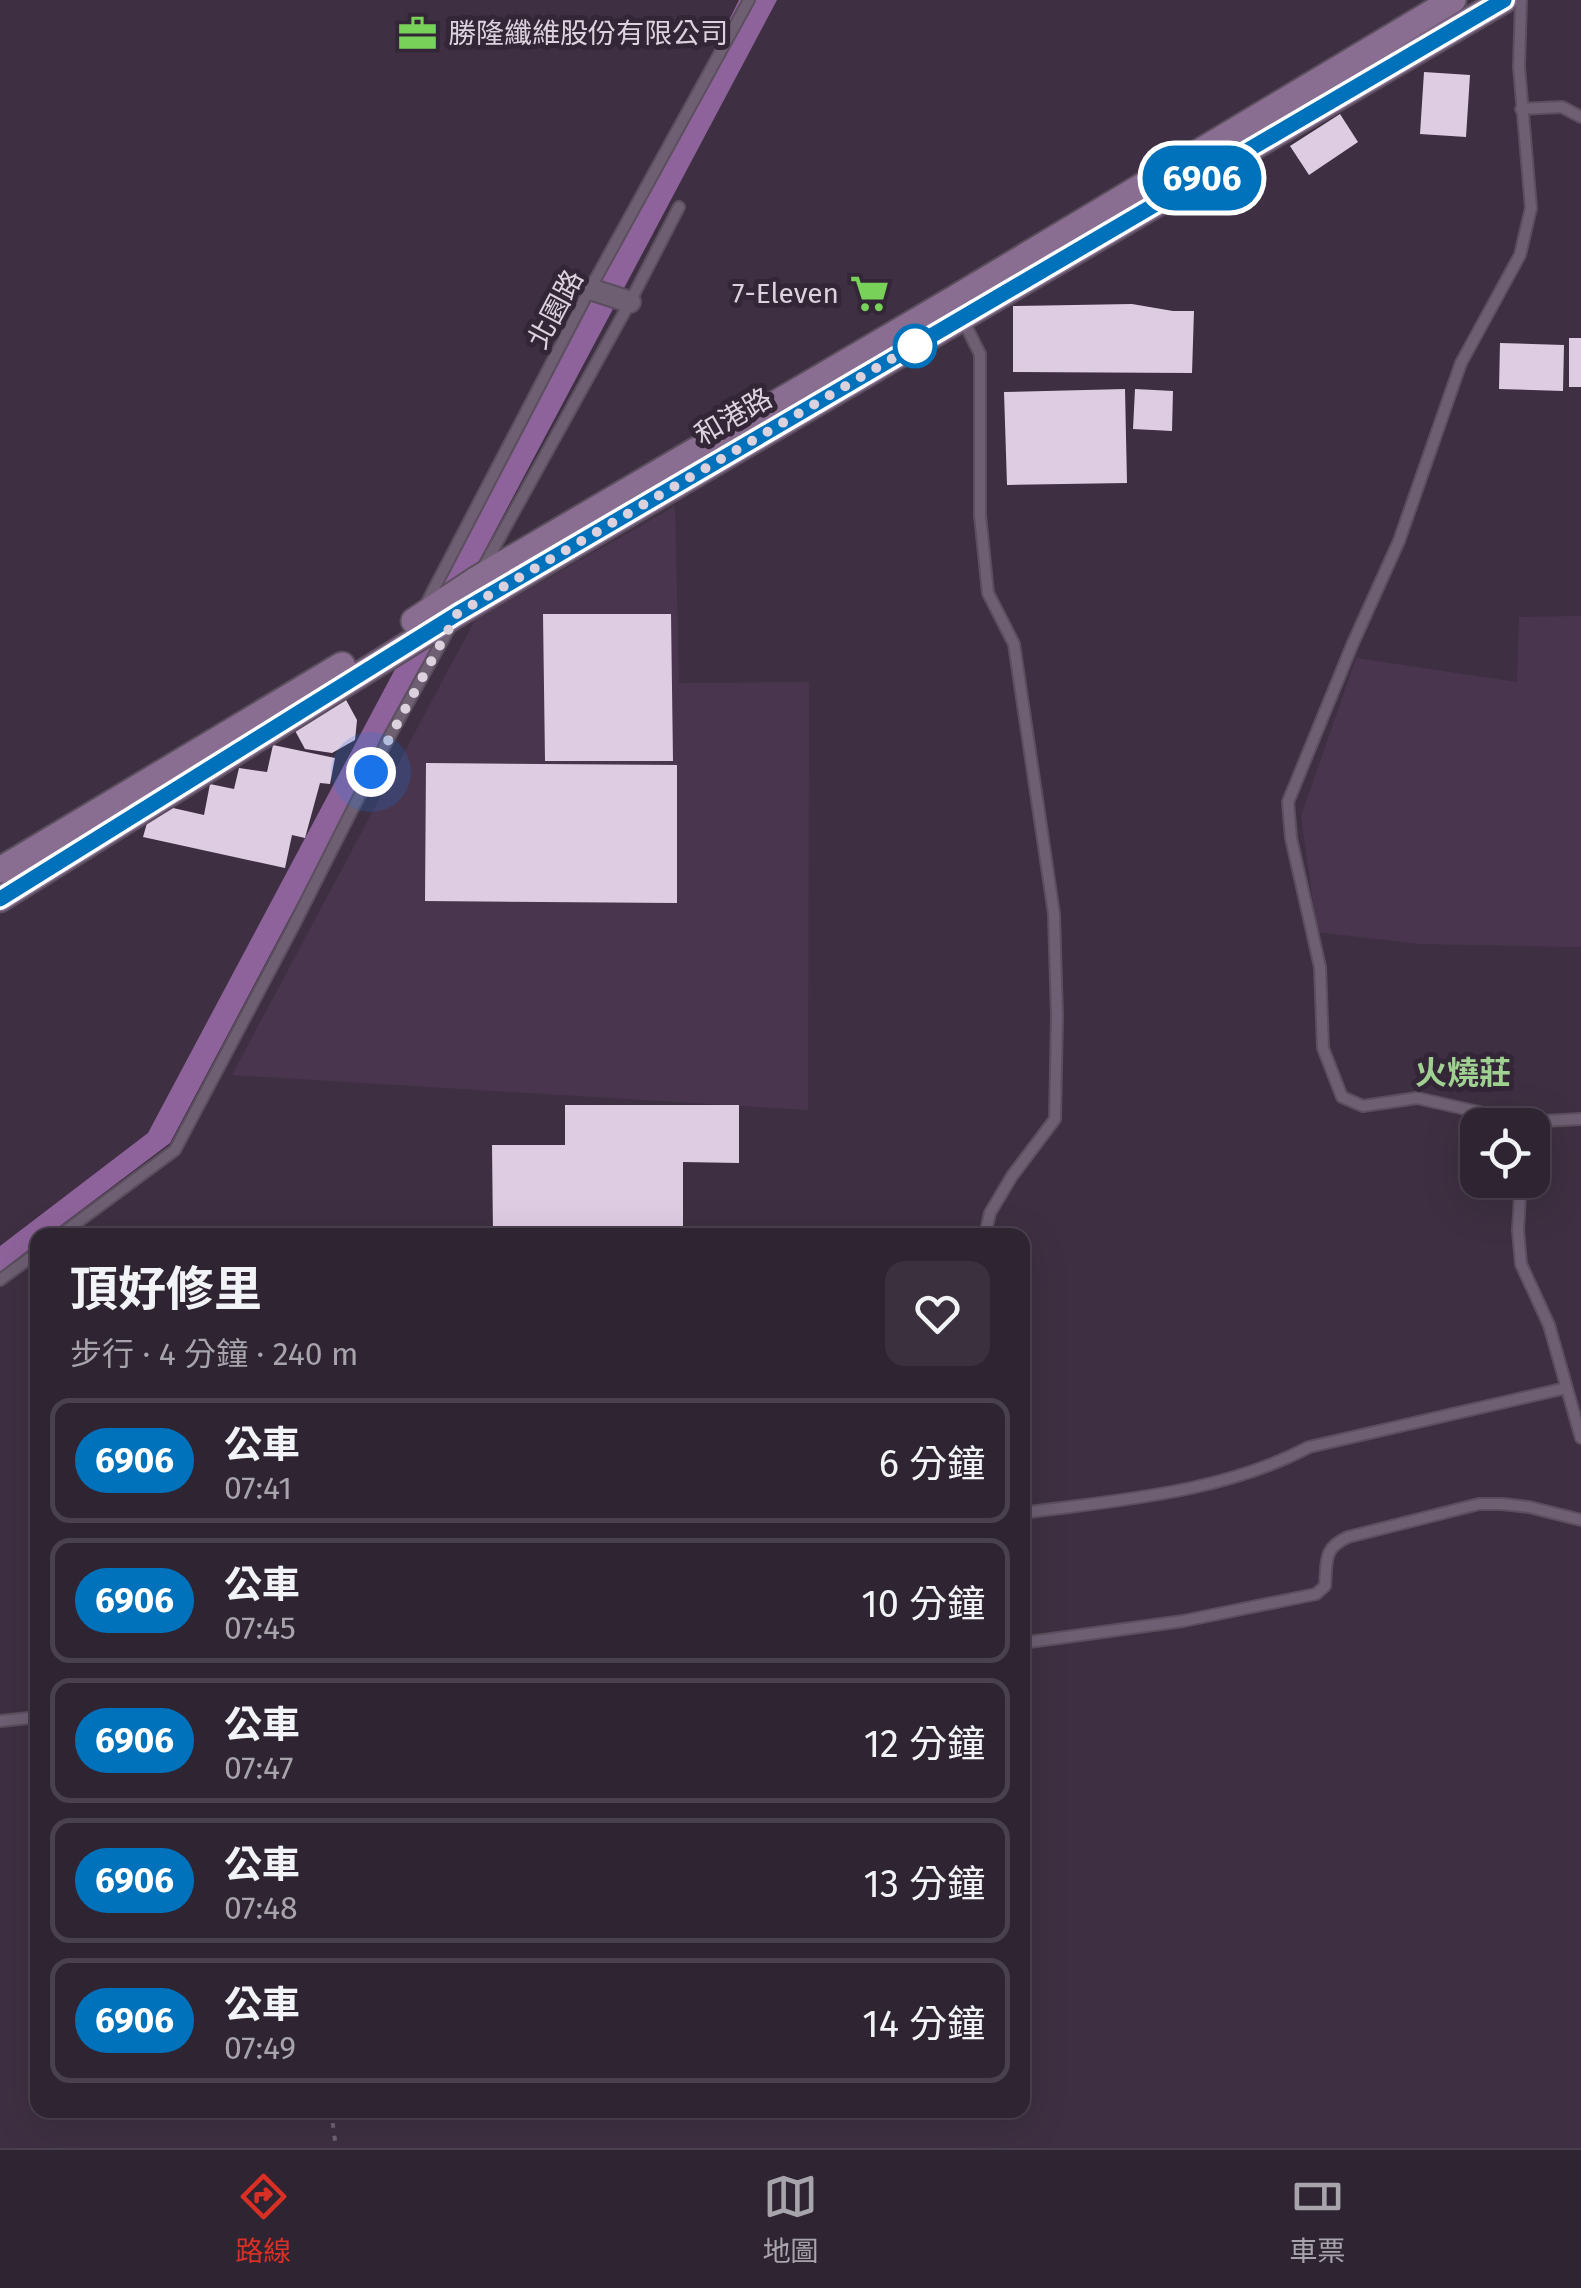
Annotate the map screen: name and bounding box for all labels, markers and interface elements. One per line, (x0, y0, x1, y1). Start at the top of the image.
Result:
office icon: 勝隆纖維股份有限公司 (397, 12, 439, 54)
place label: 勝隆纖維股份有限公司 (448, 17, 728, 50)
line badge: 6906 (1132, 146, 1272, 210)
text: 6906 (1162, 157, 1242, 199)
street label: 北園路 (521, 264, 590, 354)
supermarket icon: 7-Eleven (848, 272, 890, 314)
place label: 7-Eleven (732, 277, 839, 310)
unlabelled marker (894, 325, 936, 367)
street label: 和港路 (689, 381, 778, 452)
your location (346, 747, 396, 797)
district label: 火燒莊 (1415, 1054, 1511, 1092)
map controls (1460, 1108, 1550, 1198)
button: locate (1460, 1108, 1550, 1198)
text: 頂好修里 (70, 1261, 262, 1319)
button: heart (885, 1261, 990, 1366)
text: 步行 · 4 分鐘 · 240 m (70, 1335, 359, 1373)
text: 公車 (224, 1422, 300, 1468)
text: 6906 (95, 1439, 174, 1481)
text: 6 分鐘 (879, 1441, 985, 1487)
text: 07:41 (224, 1469, 292, 1507)
text: 公車 (224, 1562, 300, 1608)
text: 6906 (95, 1579, 174, 1621)
text: 10 分鐘 (861, 1581, 985, 1627)
text: 07:45 (224, 1609, 296, 1647)
text: 公車 (224, 1702, 300, 1748)
text: 6906 (95, 1719, 174, 1761)
text: 12 分鐘 (864, 1721, 985, 1767)
text: 07:47 (224, 1749, 293, 1787)
text: 公車 (224, 1842, 300, 1888)
text: 6906 (95, 1859, 174, 1901)
text: 13 分鐘 (864, 1861, 985, 1907)
text: 07:48 (224, 1889, 298, 1927)
text: 公車 (224, 1982, 300, 2028)
text: 6906 (95, 1999, 174, 2041)
text: 14 分鐘 (862, 2001, 985, 2047)
text: 07:49 (224, 2029, 296, 2067)
tab: 路線 (235, 2169, 292, 2269)
tab: 地圖 (762, 2169, 819, 2269)
tab: 車票 (1289, 2169, 1346, 2269)

